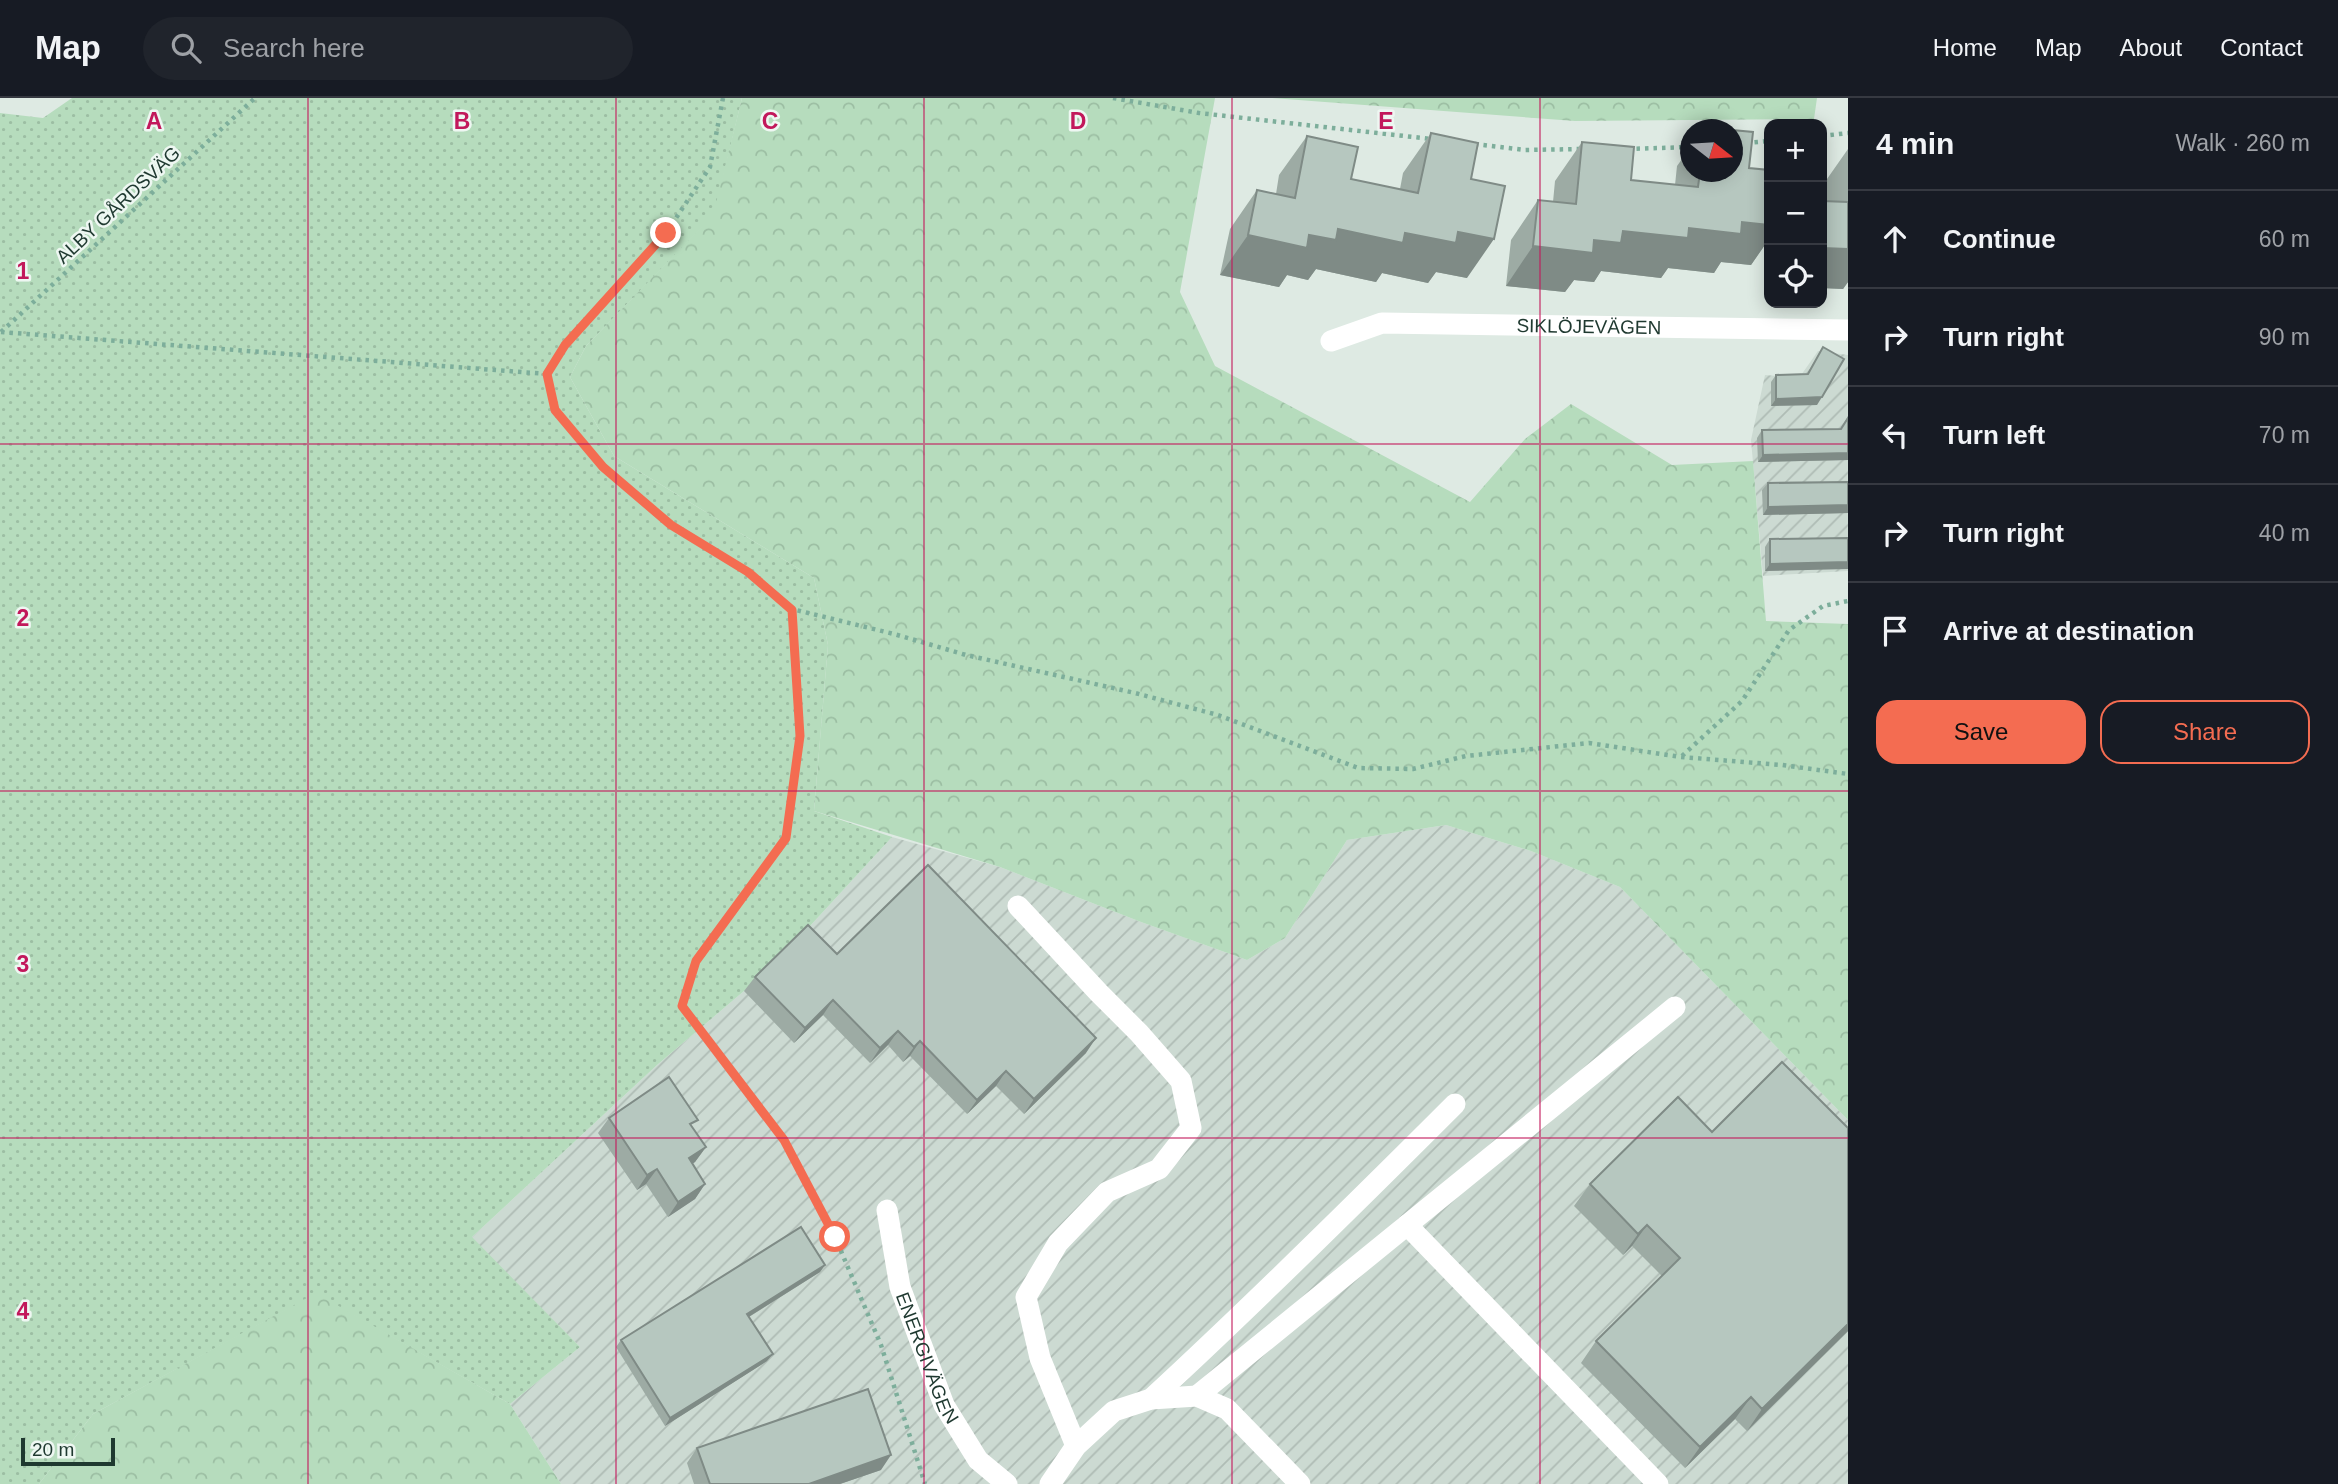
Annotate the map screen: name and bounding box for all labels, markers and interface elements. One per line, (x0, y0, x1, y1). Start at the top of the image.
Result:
search box (143, 17, 633, 80)
text: Map (35, 29, 101, 66)
icon: search (167, 29, 205, 67)
text: Search here (223, 33, 365, 63)
text: Home (1933, 34, 1997, 61)
text: Map (2035, 34, 2082, 61)
text: About (2120, 34, 2182, 61)
text: Contact (2220, 34, 2303, 61)
text: A (146, 108, 162, 134)
text: B (454, 108, 470, 134)
text: C (762, 108, 778, 134)
text: D (1070, 108, 1086, 134)
text: E (1378, 108, 1394, 134)
north arrow (1680, 119, 1743, 182)
map controls (1764, 119, 1827, 308)
button: + (1764, 119, 1827, 182)
text: 4 min (1876, 127, 1954, 160)
text: Walk · 260 m (2175, 130, 2310, 156)
street label: ALBY GÅRDSVÄG (52, 142, 184, 268)
button: − (1764, 182, 1827, 245)
route end (650, 217, 681, 248)
icon: ahead (1876, 220, 1914, 258)
text: Continue (1943, 224, 2056, 254)
text: 60 m (2259, 226, 2310, 252)
button: locate (1764, 245, 1827, 308)
text: 1 (17, 258, 30, 284)
street label: SIKLÖJEVÄGEN (1516, 315, 1661, 338)
icon: right (1876, 318, 1914, 356)
text: Turn right (1943, 322, 2064, 352)
text: 90 m (2259, 324, 2310, 350)
icon: left (1876, 416, 1914, 454)
text: Turn left (1943, 420, 2045, 450)
text: 70 m (2259, 422, 2310, 448)
icon: right (1876, 514, 1914, 552)
text: Turn right (1943, 518, 2064, 548)
text: 40 m (2259, 520, 2310, 546)
text: 2 (17, 605, 29, 631)
icon: arrive (1876, 612, 1914, 650)
text: Arrive at destination (1943, 616, 2194, 646)
button: Save (1876, 700, 2086, 764)
button: Share (2100, 700, 2310, 764)
text: 3 (17, 951, 29, 977)
route start (819, 1221, 850, 1252)
street label: ENERGIVÄGEN (892, 1289, 963, 1427)
text: 4 (17, 1298, 30, 1324)
scale bar (21, 1435, 116, 1467)
text: 20 m (32, 1439, 74, 1460)

